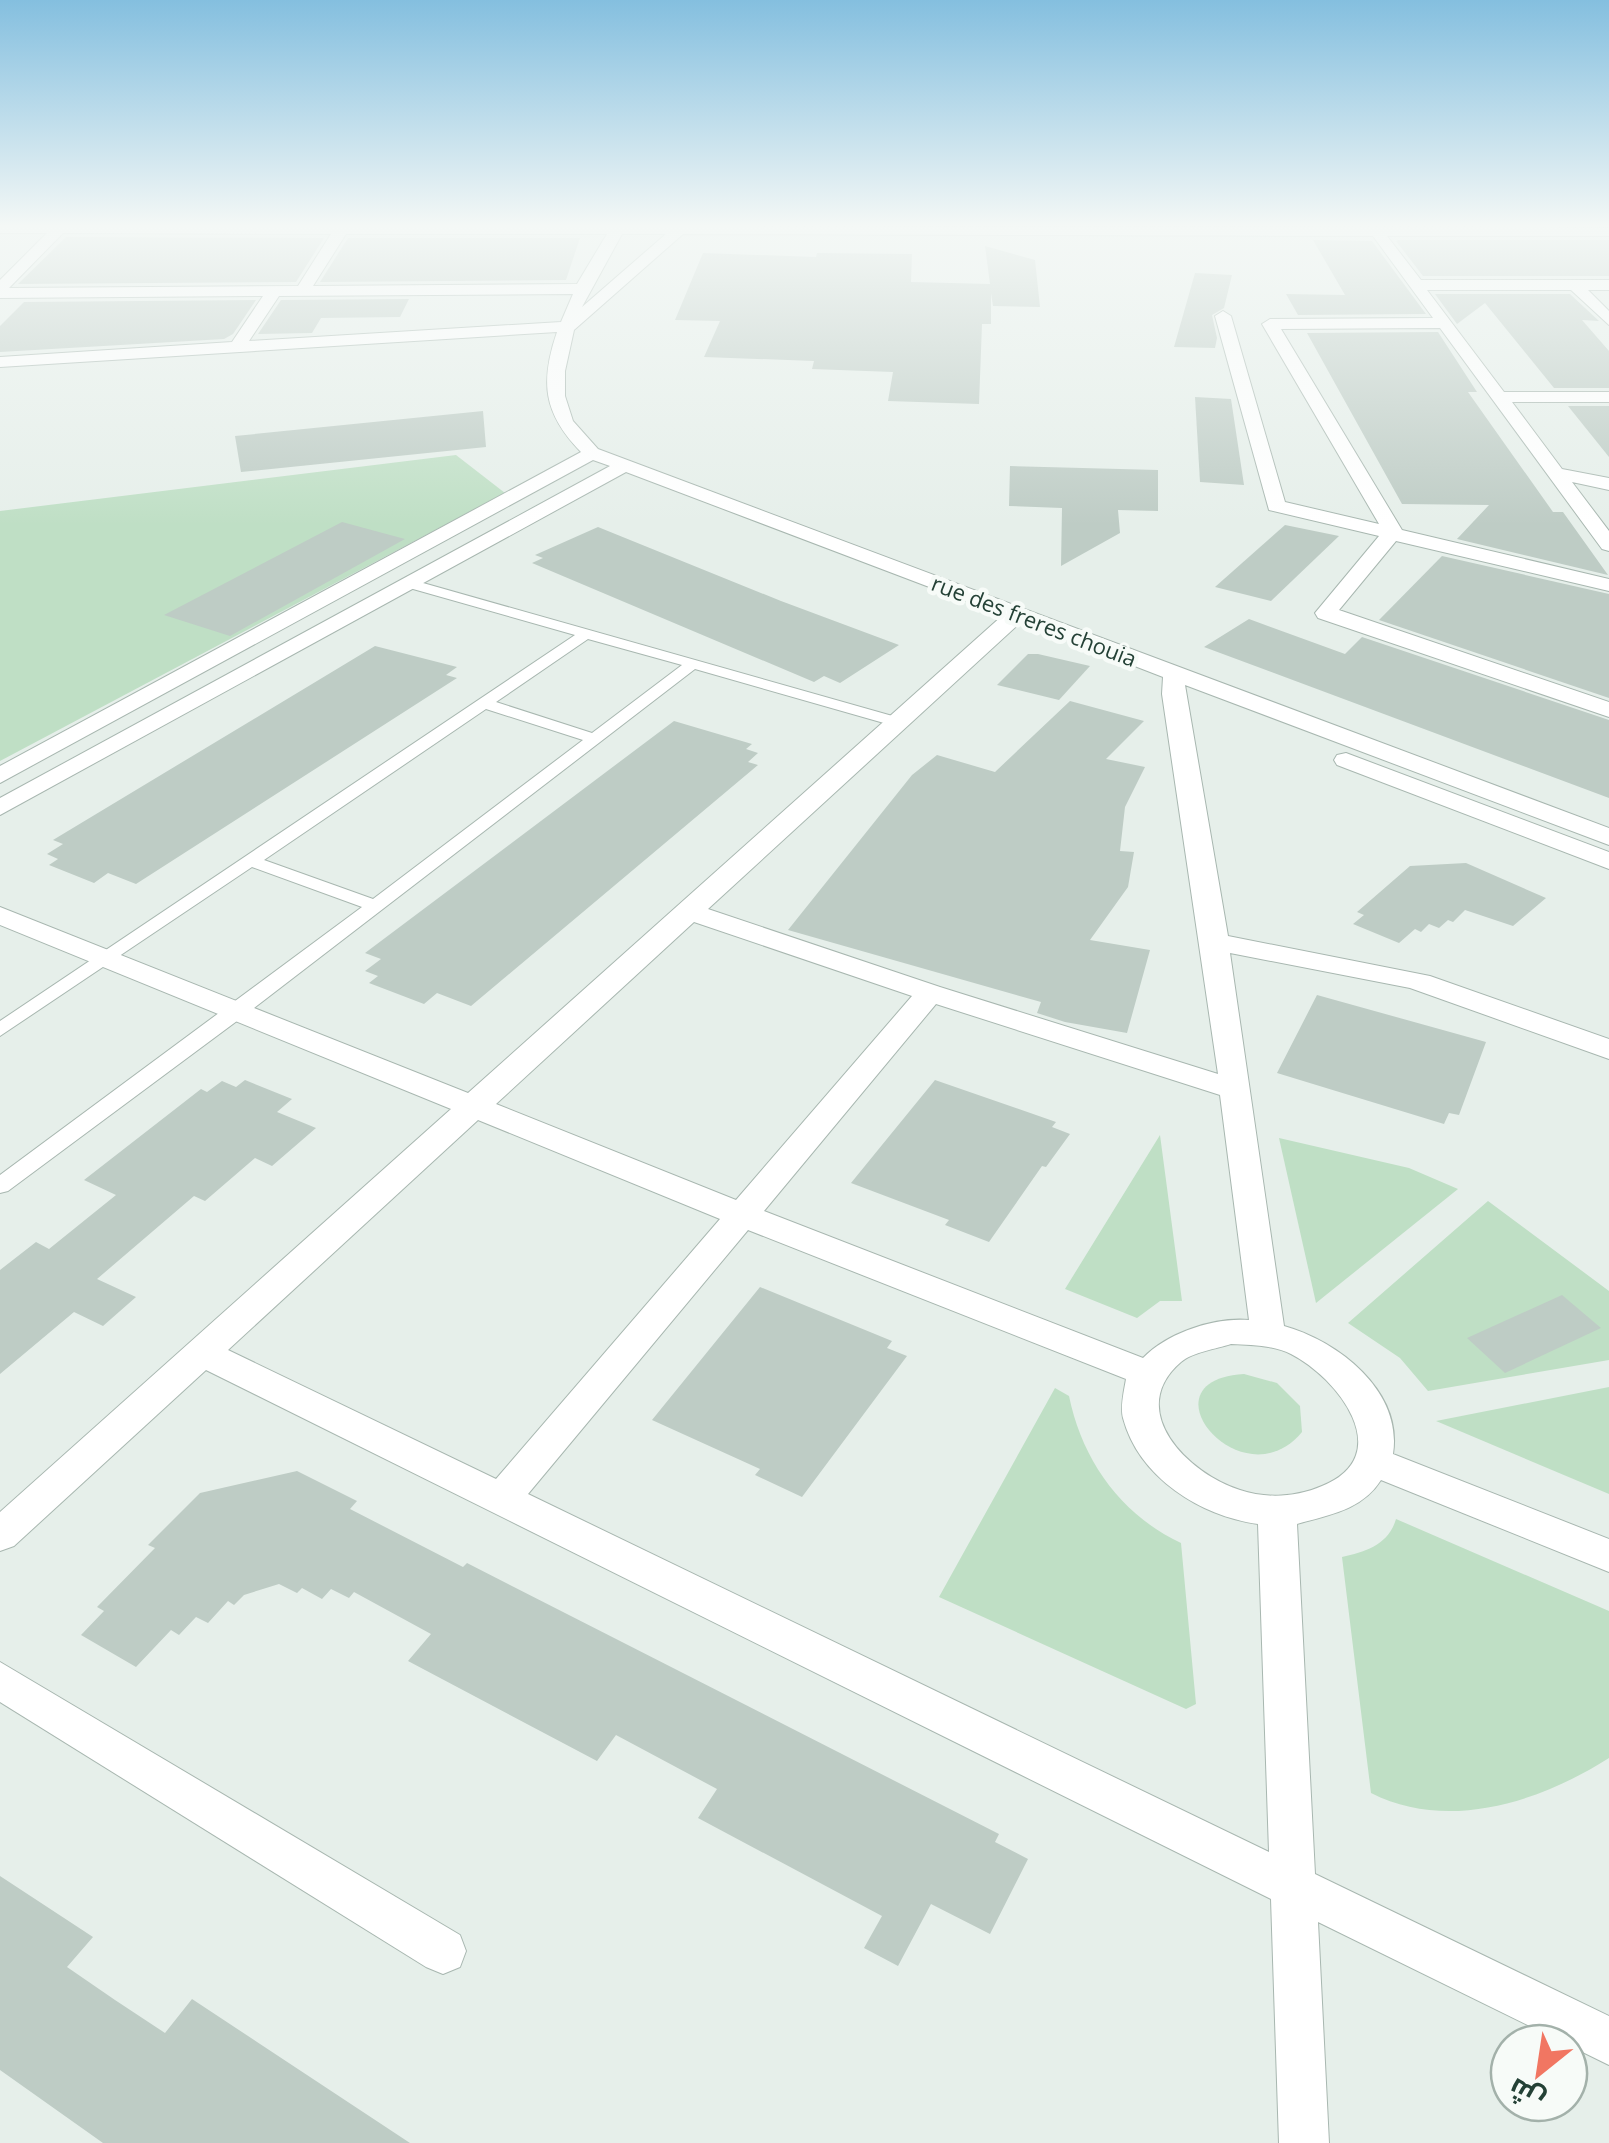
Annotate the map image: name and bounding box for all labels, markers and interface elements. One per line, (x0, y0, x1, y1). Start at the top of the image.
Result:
street label: rue des freres chouia (928, 567, 1141, 673)
north arrow (1489, 2023, 1589, 2123)
text: ش (1501, 2070, 1551, 2121)

